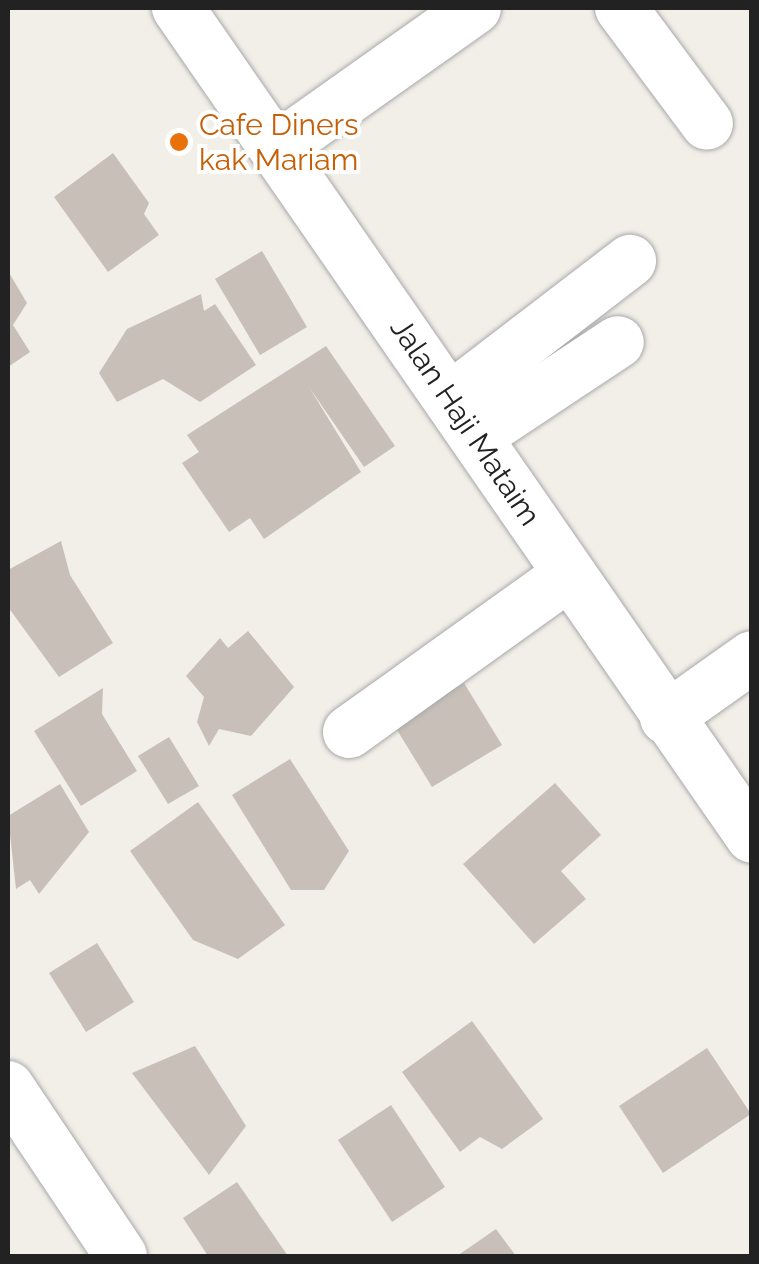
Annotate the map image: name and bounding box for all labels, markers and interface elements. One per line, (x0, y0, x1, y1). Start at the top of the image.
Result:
place label: Cafe Diners kak Mariam (199, 107, 359, 178)
marker: Cafe Diners kak Mariam (168, 131, 190, 153)
street label: Jalan Haji Mataim (382, 311, 548, 533)

